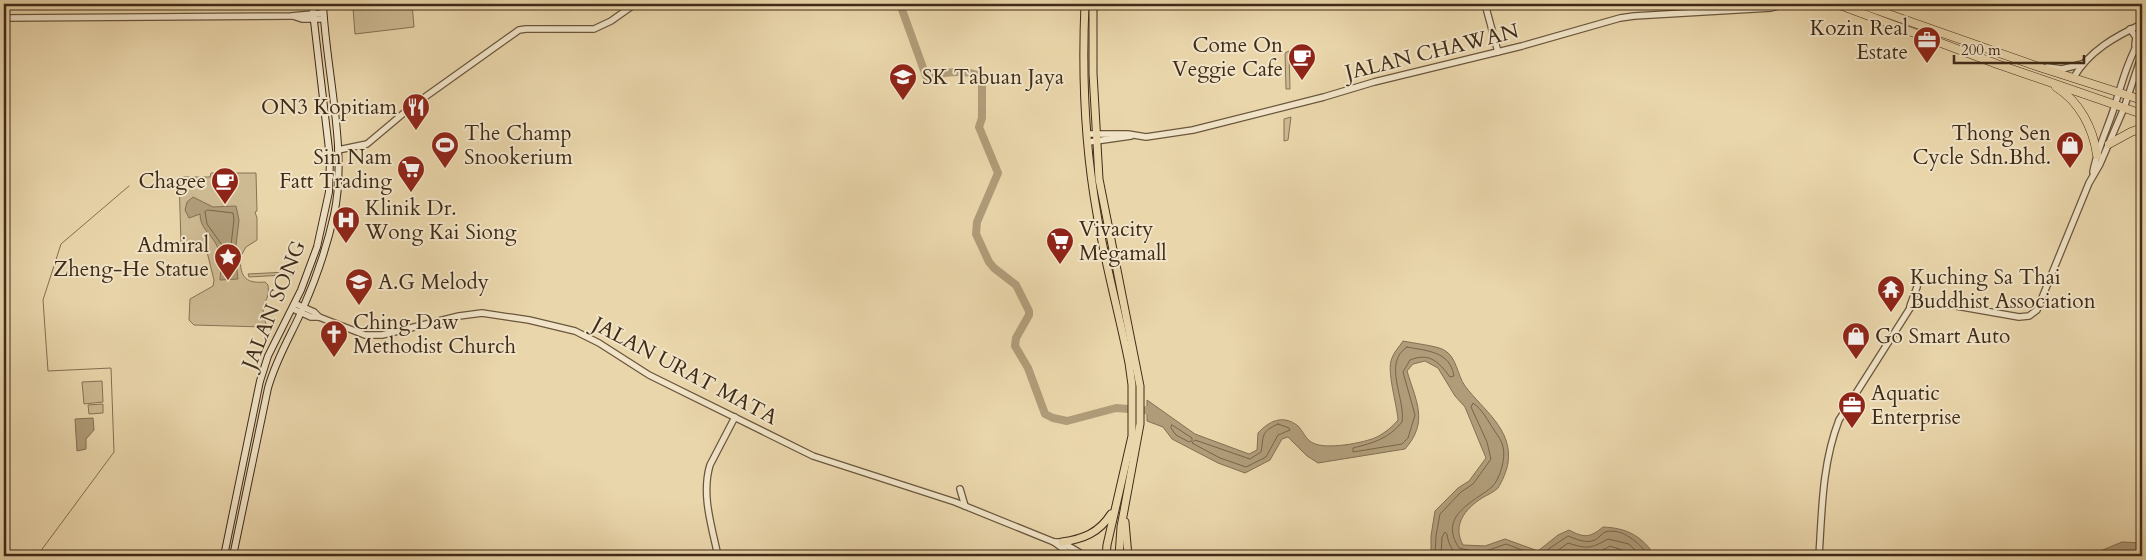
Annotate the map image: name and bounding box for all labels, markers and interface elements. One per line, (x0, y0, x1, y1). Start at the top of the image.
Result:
place label: Kozin Real Estate (1810, 14, 1908, 67)
street label: JALAN CHAWAN (1339, 16, 1522, 88)
office icon: Kozin Real Estate (1912, 25, 1942, 64)
place label: Come On Veggie Cafe (1172, 31, 1283, 84)
scale bar (1954, 32, 2084, 64)
text: 200 m (1961, 40, 2001, 60)
cafe icon: Come On Veggie Cafe (1287, 42, 1317, 81)
school or university icon: SK Tabuan Jaya (888, 62, 918, 101)
place label: SK Tabuan Jaya (922, 63, 1064, 92)
restaurant icon: ON3 Kopitiam (401, 92, 431, 131)
place label: ON3 Kopitiam (261, 93, 397, 122)
place label: The Champ Snookerium (464, 119, 573, 172)
place label: Thong Sen Cycle Sdn.Bhd. (1912, 119, 2051, 172)
sports icon: The Champ Snookerium (430, 130, 460, 169)
shop icon: Thong Sen Cycle Sdn.Bhd. (2055, 130, 2085, 169)
place label: Sin Nam Fatt Trading (279, 143, 392, 196)
supermarket icon: Sin Nam Fatt Trading (396, 154, 426, 193)
cafe icon: Chagee (210, 166, 240, 205)
place label: Chagee (138, 167, 206, 196)
place label: Klinik Dr. Wong Kai Siong (364, 194, 517, 247)
hospital icon: Klinik Dr. Wong Kai Siong (331, 205, 361, 244)
place label: Vivacity Megamall (1079, 215, 1167, 268)
supermarket icon: Vivacity Megamall (1045, 226, 1075, 265)
place label: Admiral Zheng-He Statue (53, 231, 209, 284)
street label: JALAN SONG (234, 236, 313, 376)
place icon: Admiral Zheng-He Statue (213, 242, 243, 281)
place label: Kuching Sa Thai Buddhist Association (1910, 263, 2096, 316)
school or university icon: A.G Melody (344, 267, 374, 306)
place label: A.G Melody (378, 268, 489, 297)
temple icon: Kuching Sa Thai Buddhist Association (1876, 274, 1906, 313)
place label: Ching Daw Methodist Church (353, 308, 517, 361)
street label: JALAN URAT MATA (585, 308, 783, 432)
church icon: Ching Daw Methodist Church (319, 319, 349, 358)
shop icon: Go Smart Auto (1841, 321, 1871, 360)
place label: Go Smart Auto (1875, 322, 2010, 351)
place label: Aquatic Enterprise (1871, 379, 1961, 432)
office icon: Aquatic Enterprise (1837, 390, 1867, 429)

